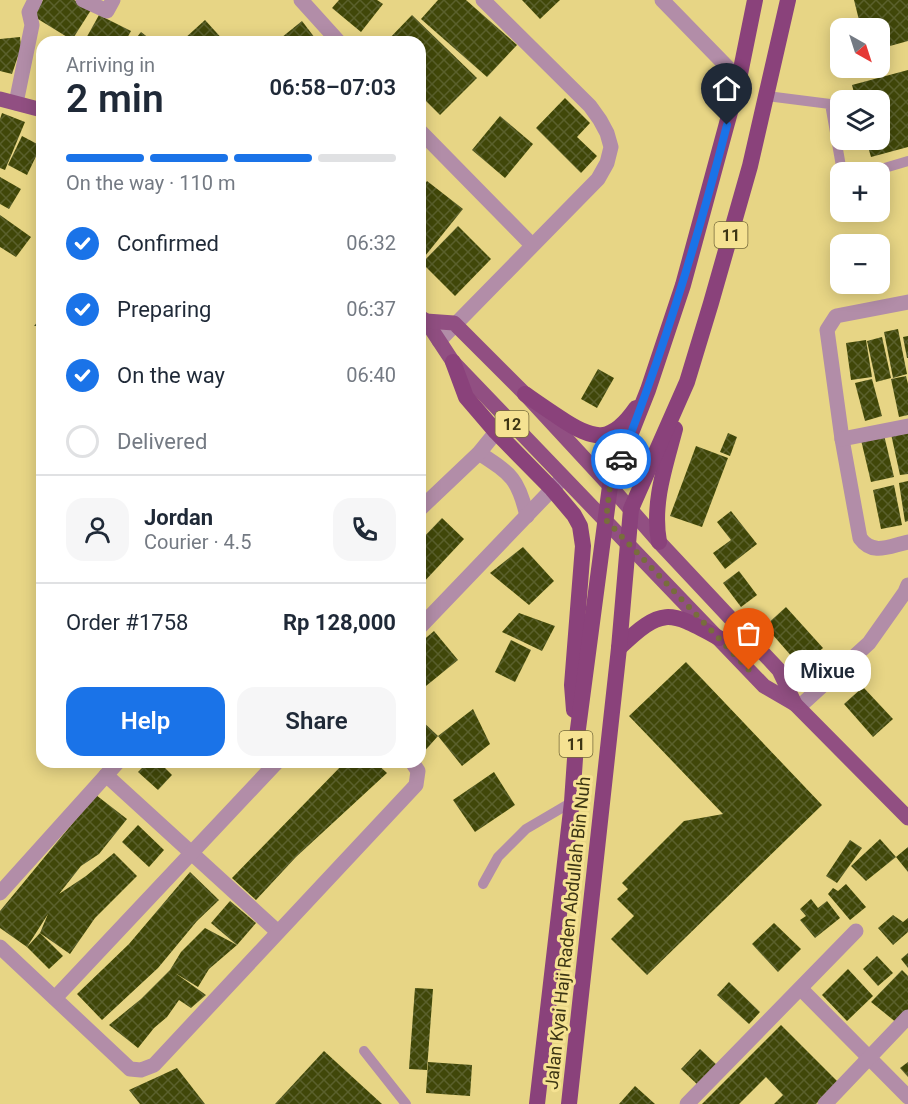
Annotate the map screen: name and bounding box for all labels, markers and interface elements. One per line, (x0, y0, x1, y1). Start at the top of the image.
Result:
north arrow (830, 18, 890, 78)
map controls (830, 18, 890, 294)
text: Arriving in (66, 53, 155, 77)
pin (701, 63, 752, 125)
icon: home (710, 72, 743, 105)
text: 06:58–07:03 (269, 75, 396, 100)
text: 2 min (66, 76, 164, 122)
button: layers (830, 90, 890, 150)
button: + (830, 162, 890, 222)
text: On the way · 110 m (66, 171, 235, 195)
road number: 11 (714, 222, 748, 248)
icon: check (66, 227, 99, 260)
text: Confirmed (117, 231, 219, 256)
text: 06:32 (346, 231, 396, 255)
button: − (830, 234, 890, 294)
icon: check (66, 293, 99, 326)
text: Preparing (117, 297, 211, 322)
text: 06:37 (346, 297, 396, 321)
icon: check (66, 359, 99, 392)
text: On the way (117, 363, 225, 388)
text: 06:40 (346, 363, 396, 387)
road number: 12 (496, 411, 528, 437)
text: Delivered (117, 429, 207, 454)
courier (591, 429, 651, 489)
icon: car (605, 443, 638, 476)
button: person (66, 498, 129, 561)
button: phone (333, 498, 396, 561)
text: Jordan (144, 505, 213, 530)
text: Courier · 4.5 (144, 530, 251, 554)
pin (723, 608, 774, 670)
text: Order #1758 (66, 610, 188, 635)
text: Rp 128,000 (283, 610, 396, 635)
icon: bag (732, 617, 765, 650)
callout: Mixue (785, 649, 872, 691)
text: Mixue (800, 659, 855, 683)
button: Help (66, 687, 225, 756)
button: Share (237, 687, 396, 756)
road number: 11 (560, 731, 592, 757)
street label: Jalan Kyai Haji Raden Abdullah Bin Nuh (541, 775, 594, 1090)

